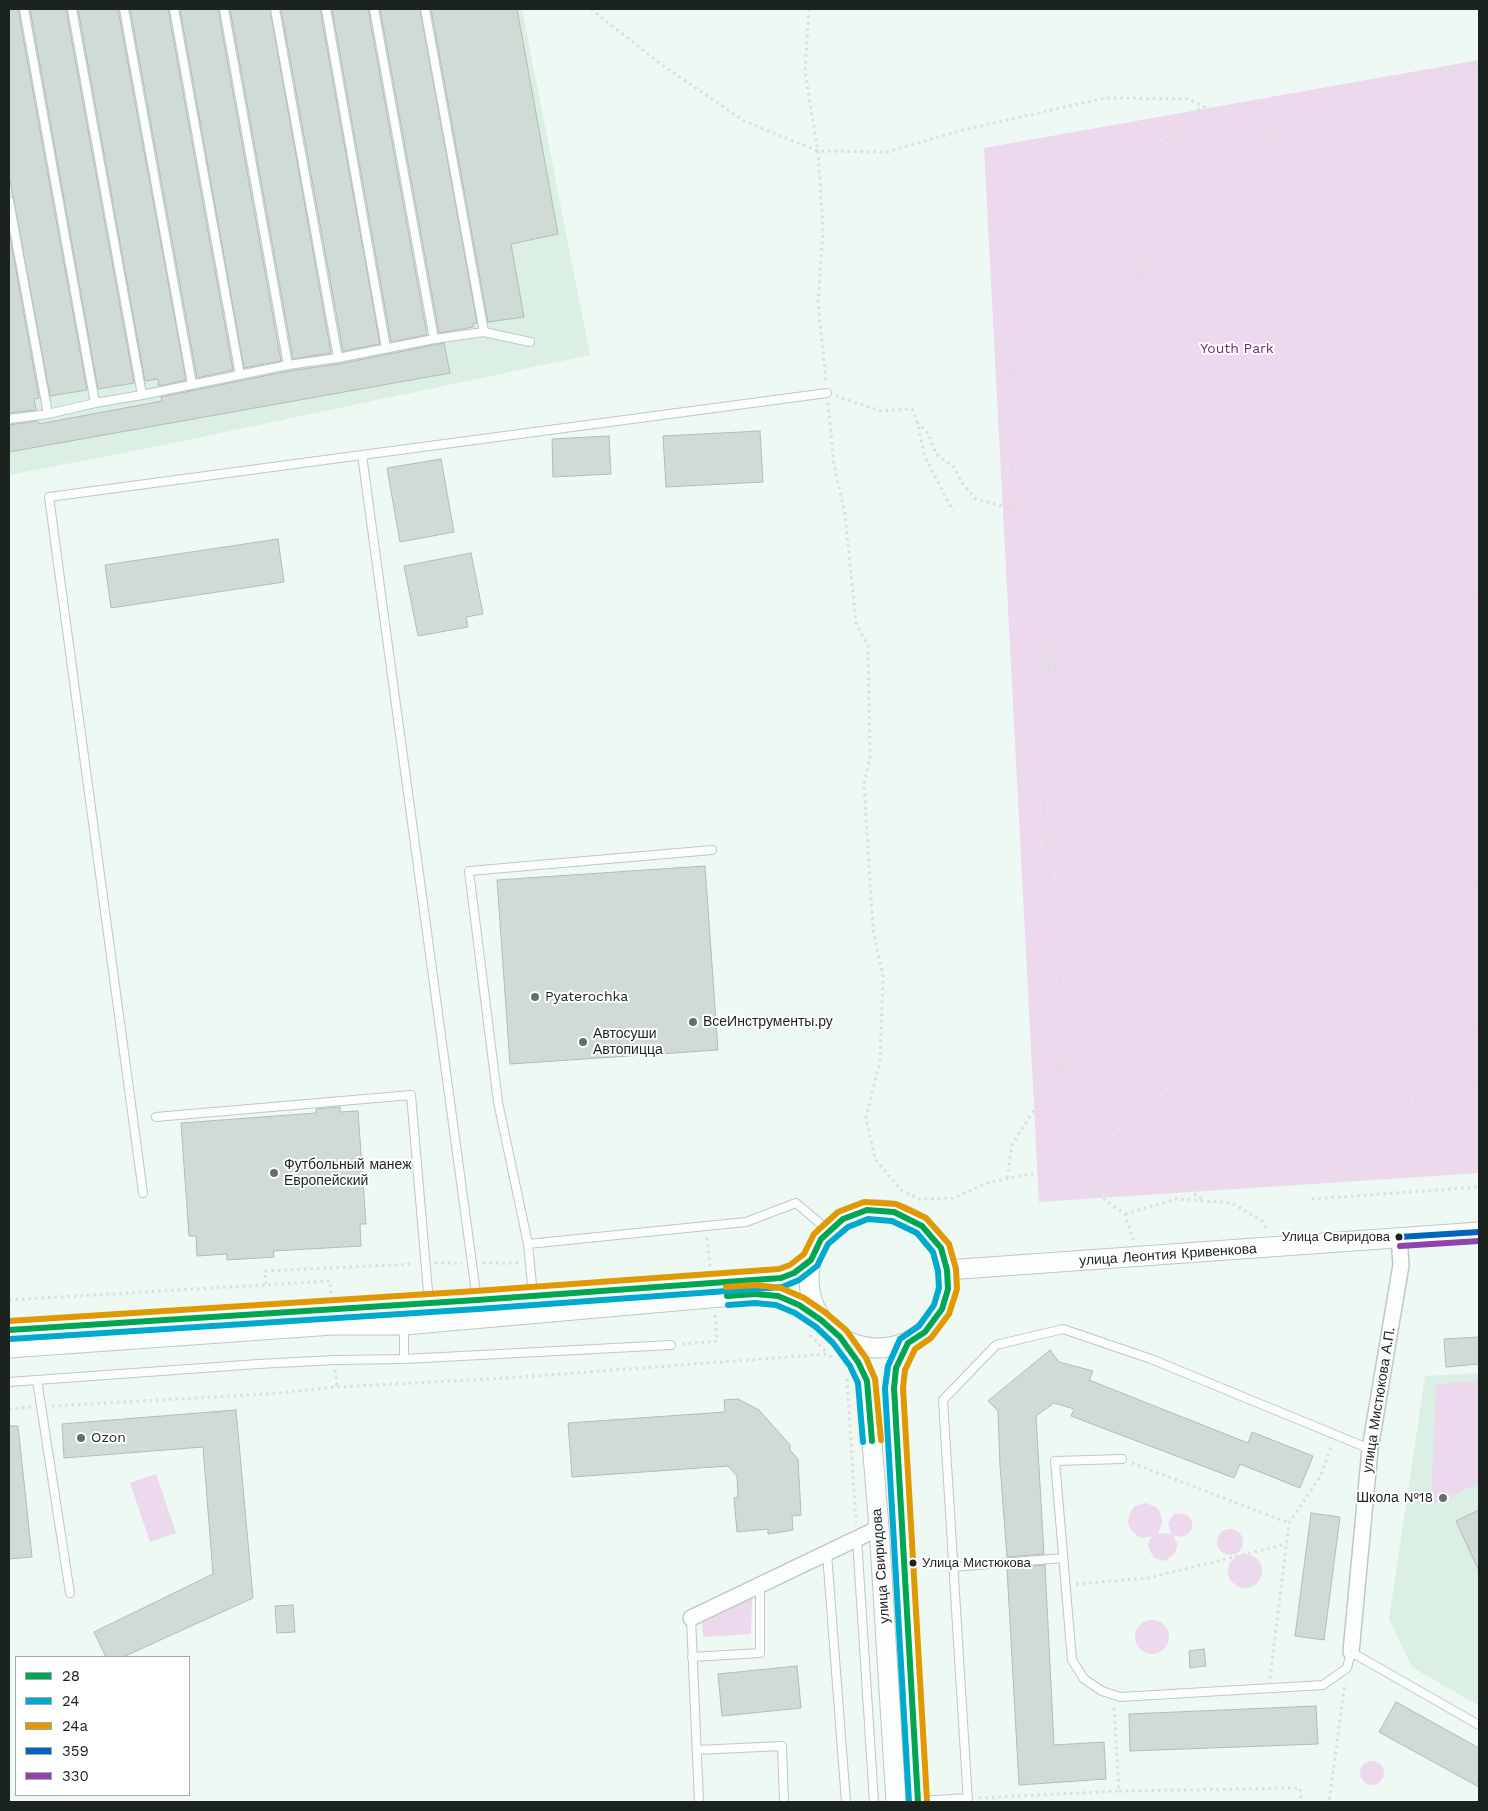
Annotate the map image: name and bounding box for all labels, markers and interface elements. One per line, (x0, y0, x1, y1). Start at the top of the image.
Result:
park label: Youth Park (1200, 341, 1274, 357)
place label: Pyaterochka (545, 989, 628, 1005)
marker: Pyaterochka (529, 991, 541, 1003)
place label: ВсеИнструменты.ру (703, 1014, 833, 1030)
marker: ВсеИнструменты.ру (687, 1016, 699, 1028)
place label: Автосуши Автопицца (593, 1026, 663, 1058)
marker: Автосуши Автопицца (577, 1036, 589, 1048)
place label: Футбольный манеж Европейский (284, 1157, 412, 1190)
marker: Футбольный манеж Европейский (268, 1167, 280, 1179)
place label: Улица Свиридова (1282, 1229, 1390, 1245)
marker: Улица Свиридова (1394, 1232, 1404, 1242)
street label: улица Леонтия Кривенкова (1079, 1240, 1257, 1270)
street label: улица Мистюкова А.П. (1359, 1326, 1399, 1474)
place label: Ozon (91, 1430, 126, 1446)
marker: Ozon (75, 1432, 87, 1444)
place label: Школа №18 (1356, 1490, 1433, 1506)
marker: Школа №18 (1437, 1492, 1449, 1504)
street label: улица Свиридова (869, 1508, 893, 1624)
place label: Улица Мистюкова (922, 1555, 1031, 1571)
marker: Улица Мистюкова (908, 1558, 918, 1568)
legend (15, 1656, 190, 1796)
text: 28 (62, 1667, 80, 1685)
text: 24 (62, 1692, 79, 1710)
text: 24a (62, 1717, 88, 1735)
text: 359 (62, 1742, 89, 1760)
text: 330 (62, 1767, 89, 1785)

